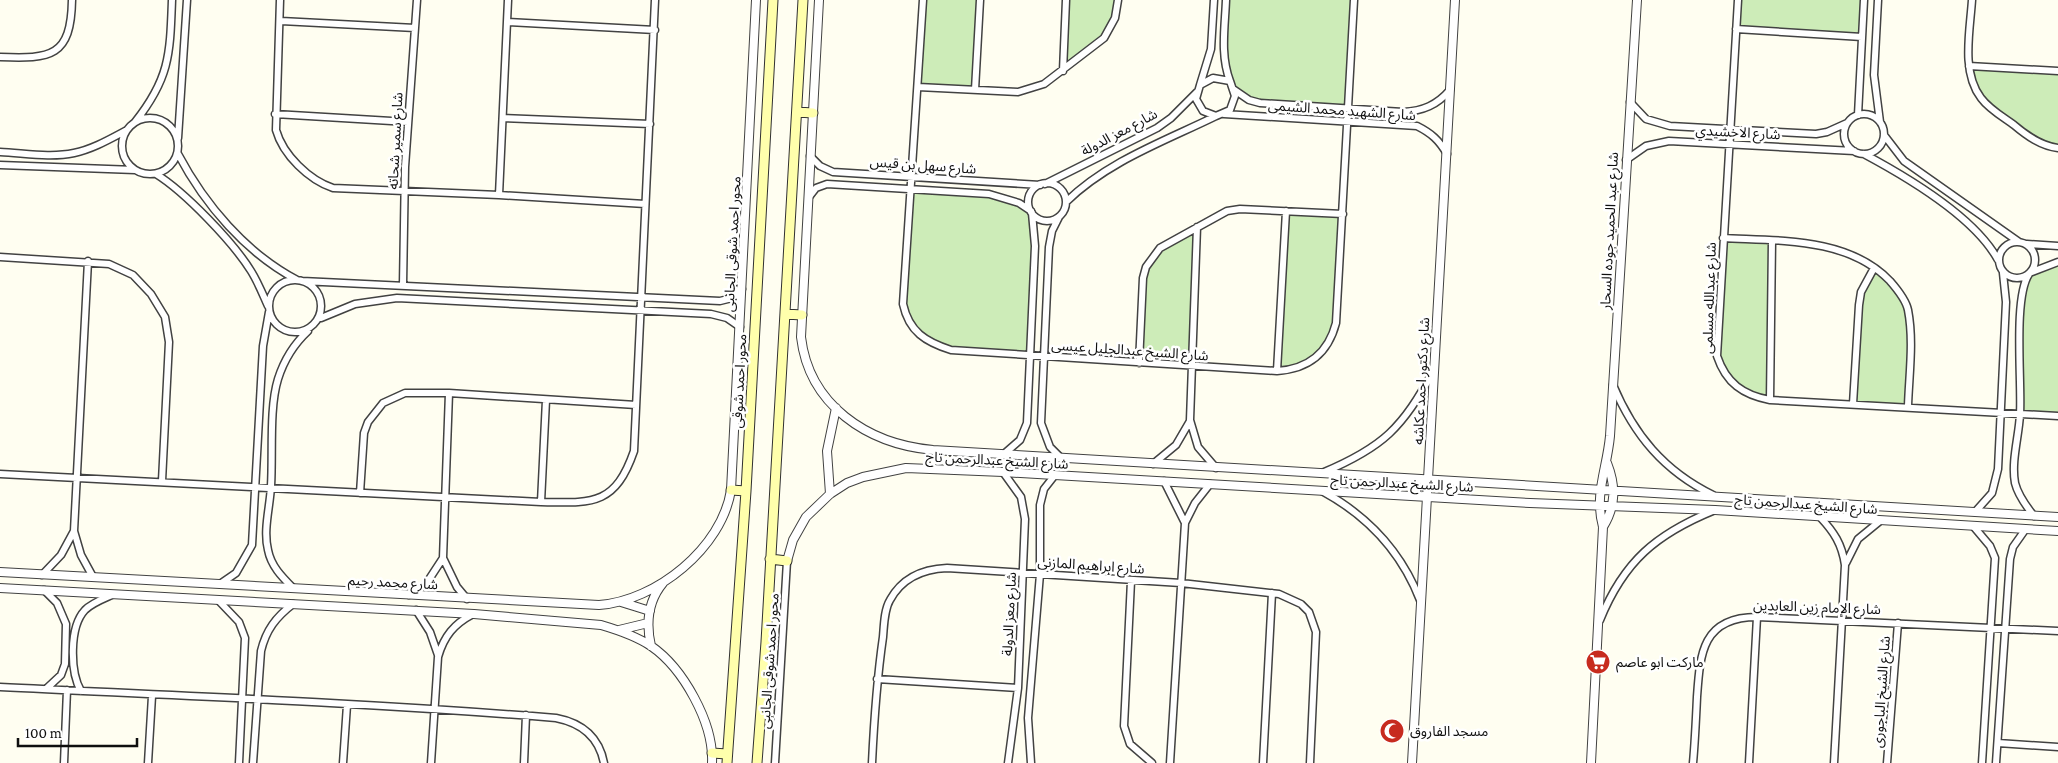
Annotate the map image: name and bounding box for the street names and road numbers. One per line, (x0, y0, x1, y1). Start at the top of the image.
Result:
street label: شارع سمير شحاته (384, 92, 409, 190)
street label: شارع الشهيد محمد الشيمى (1267, 97, 1416, 126)
street label: شارع معز الدولة (1078, 105, 1161, 161)
street label: شارع الاخشيدي (1695, 122, 1781, 145)
street label: شارع عبد الحميد جوده السحار (1597, 152, 1624, 311)
street label: شارع سهل بن قيس (869, 153, 977, 180)
street label: محور احمد شوقى الجانبى (720, 176, 745, 312)
street label: شارع عبدالله مسلمى (1699, 242, 1722, 354)
street label: شارع دكتور احمد عكاشه (1410, 317, 1435, 445)
street label: محور احمد شوقى (729, 333, 750, 429)
street label: شارع الشيخ عبدالجليل عيسى (1051, 337, 1209, 366)
street label: شارع الشيخ عبدالرحمن تاج (925, 448, 1069, 475)
street label: شارع الشيخ عبدالرحمن تاج (1330, 471, 1474, 498)
street label: شارع الشيخ عبدالرحمن تاج (1734, 491, 1878, 520)
street label: شارع ابراهيم المازنى (1037, 553, 1145, 580)
street label: شارع محمد رحيم (347, 572, 439, 595)
street label: شارع معز الدولة (999, 572, 1022, 656)
street label: محور احمد شوقى الجانبى (756, 593, 783, 729)
street label: شارع الإمام زين العابدين (1753, 597, 1881, 620)
street label: شارع الشيخ الباجورى (1869, 635, 1896, 749)

